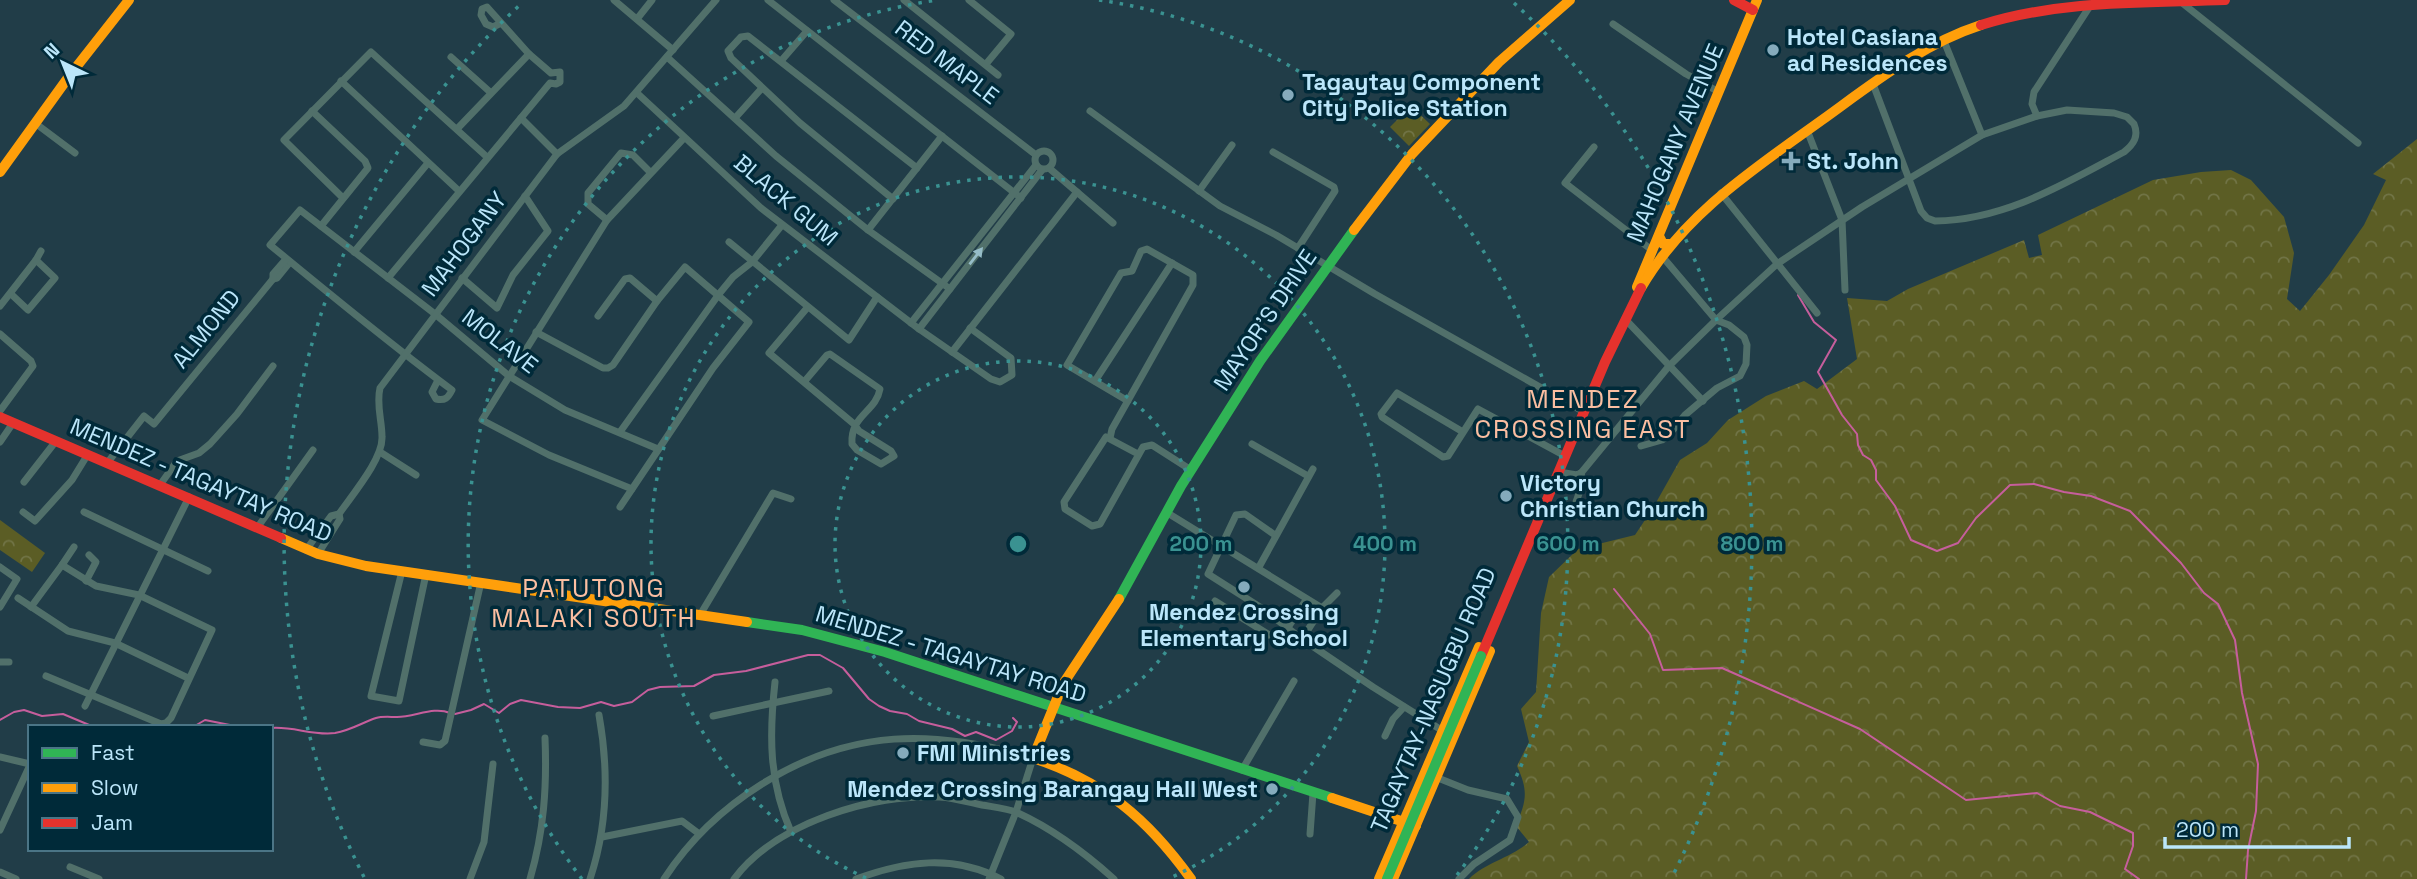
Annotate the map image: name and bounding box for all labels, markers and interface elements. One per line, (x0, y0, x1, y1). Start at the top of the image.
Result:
street label: RED MAPLE (889, 13, 1005, 111)
place label: Hotel Casiana ad Residences (1787, 22, 1947, 78)
north arrow (28, 28, 98, 98)
text: N (39, 37, 65, 64)
street label: MAHOGANY AVENUE (1620, 39, 1730, 247)
marker: Hotel Casiana ad Residences (1765, 42, 1781, 58)
place label: Tagaytay Component City Police Station (1302, 67, 1541, 123)
marker: Tagaytay Component City Police Station (1280, 87, 1296, 103)
place label: St. John (1807, 146, 1899, 176)
street label: BLACK GUM (728, 148, 844, 252)
marker: St. John (1781, 151, 1801, 171)
street label: MAHOGANY (415, 186, 513, 302)
street label: MAYOR'S DRIVE (1207, 244, 1323, 396)
one-way arrow (968, 248, 983, 266)
street label: ALMOND (165, 283, 247, 375)
street label: MOLAVE (456, 302, 544, 380)
district label: MENDEZ CROSSING EAST (1474, 382, 1692, 446)
street label: MENDEZ - TAGAYTAY ROAD (66, 411, 336, 549)
place label: Victory Christian Church (1520, 468, 1705, 524)
marker: Victory Christian Church (1498, 488, 1514, 504)
text: 200 m (1170, 530, 1232, 557)
text: 400 m (1353, 530, 1417, 557)
text: 600 m (1536, 530, 1600, 557)
text: 800 m (1720, 530, 1784, 557)
centre of rings (1006, 532, 1030, 556)
street label: TAGAYTAY-NASUGBU ROAD (1363, 563, 1503, 837)
district label: PATUTONG MALAKI SOUTH (491, 571, 697, 635)
marker: Mendez Crossing Elementary School (1236, 579, 1252, 595)
place label: Mendez Crossing Elementary School (1140, 597, 1348, 653)
street label: MENDEZ - TAGAYTAY ROAD (812, 598, 1090, 710)
legend (28, 725, 273, 851)
place label: FMI Ministries (917, 738, 1071, 768)
text: Fast (91, 739, 135, 766)
marker: FMI Ministries (895, 745, 911, 761)
text: Slow (91, 774, 139, 801)
place label: Mendez Crossing Barangay Hall West (847, 774, 1258, 804)
marker: Mendez Crossing Barangay Hall West (1264, 781, 1280, 797)
scale bar (2165, 806, 2349, 850)
text: Jam (91, 809, 133, 836)
text: 200 m (2176, 816, 2239, 843)

